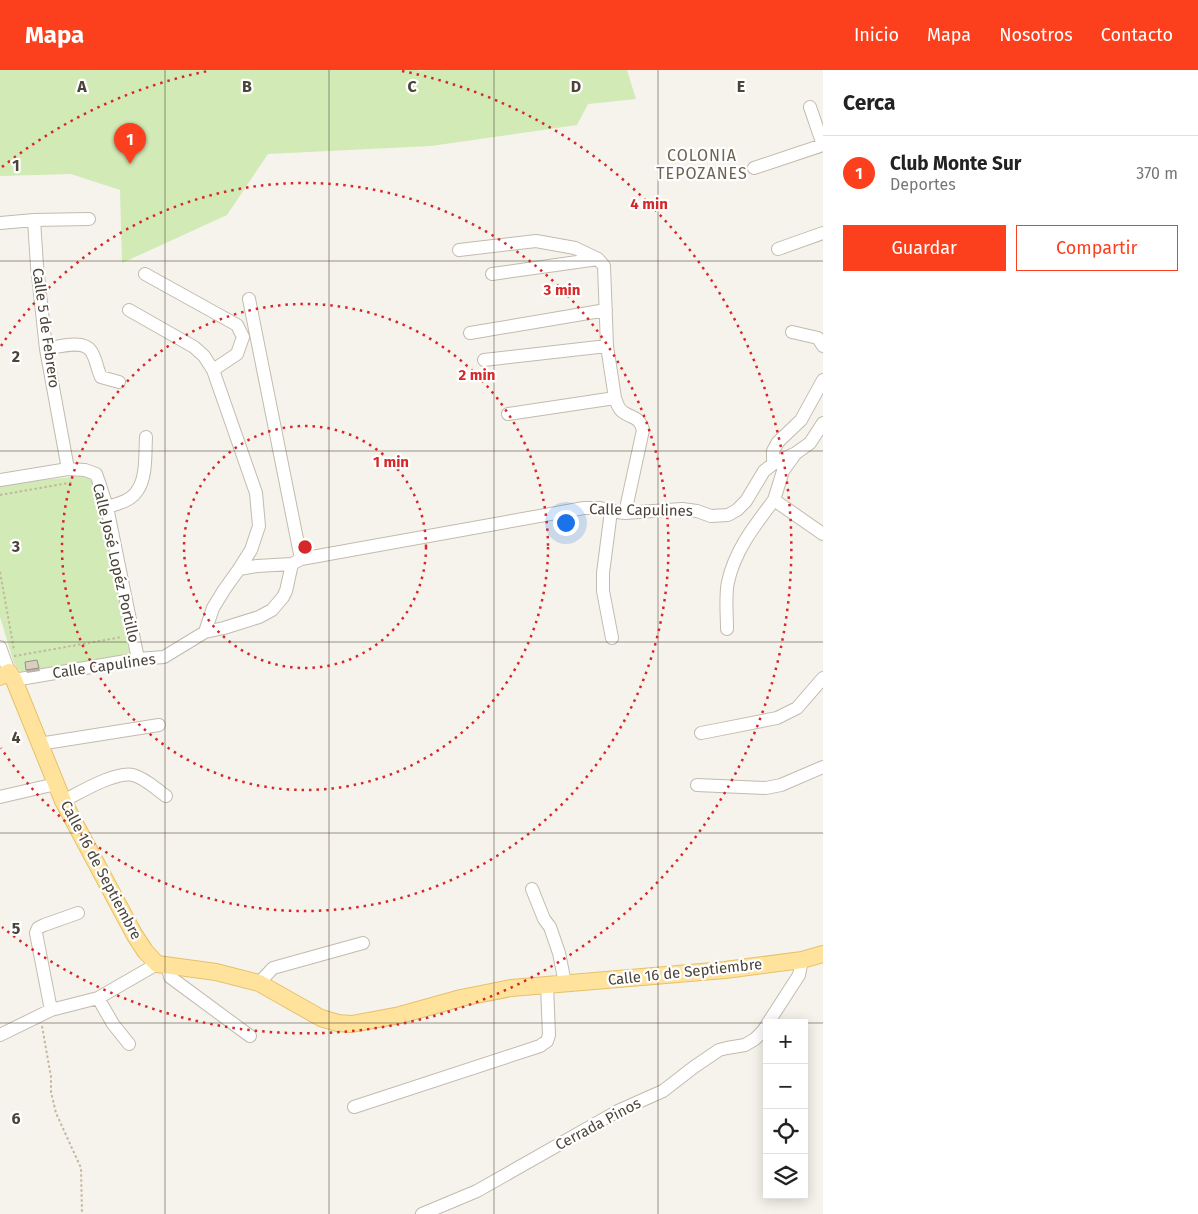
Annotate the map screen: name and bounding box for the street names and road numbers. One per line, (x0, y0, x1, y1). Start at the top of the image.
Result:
street label: Calle 5 de Febrero (29, 267, 63, 389)
street label: Calle José Lopéz Portillo (89, 482, 143, 644)
street label: Calle Capulines (589, 500, 693, 520)
street label: Calle Capulines (51, 650, 157, 682)
street label: Calle 16 de Septiembre (57, 797, 145, 943)
street label: Calle 16 de Septiembre (607, 955, 763, 989)
street label: Cerrada Pinos (552, 1094, 644, 1154)

